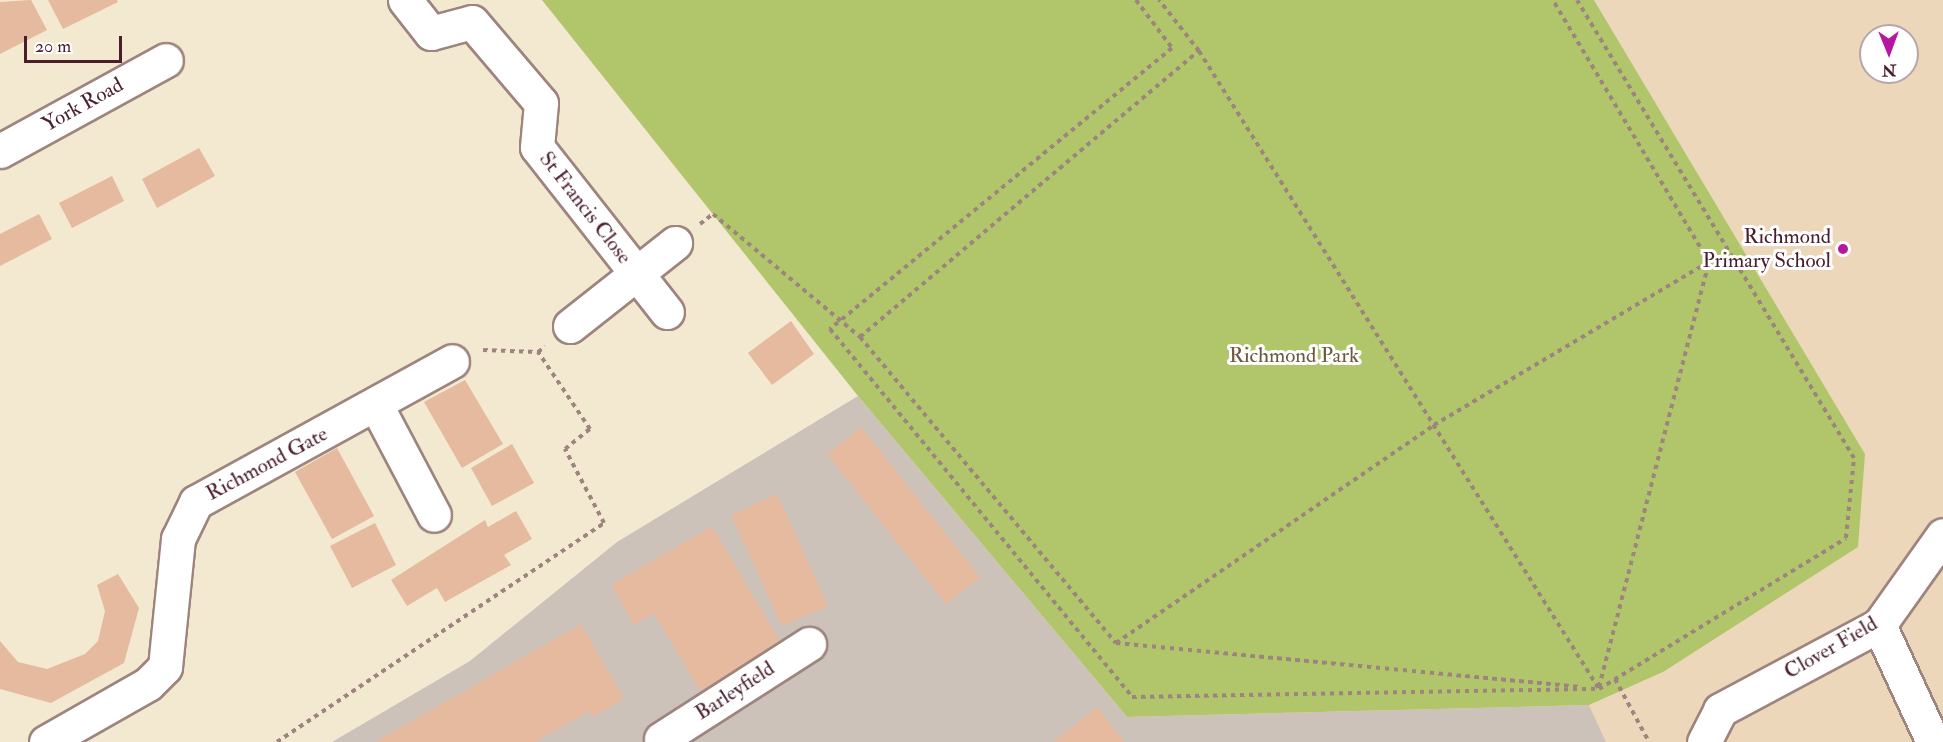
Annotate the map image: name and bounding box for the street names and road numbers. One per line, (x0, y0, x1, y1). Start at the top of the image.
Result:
street label: York Road (38, 72, 128, 138)
street label: St Francis Close (533, 147, 637, 269)
street label: Richmond Gate (202, 421, 332, 507)
street label: Clover Field (1780, 611, 1882, 685)
street label: Barleyfield (691, 656, 779, 726)

